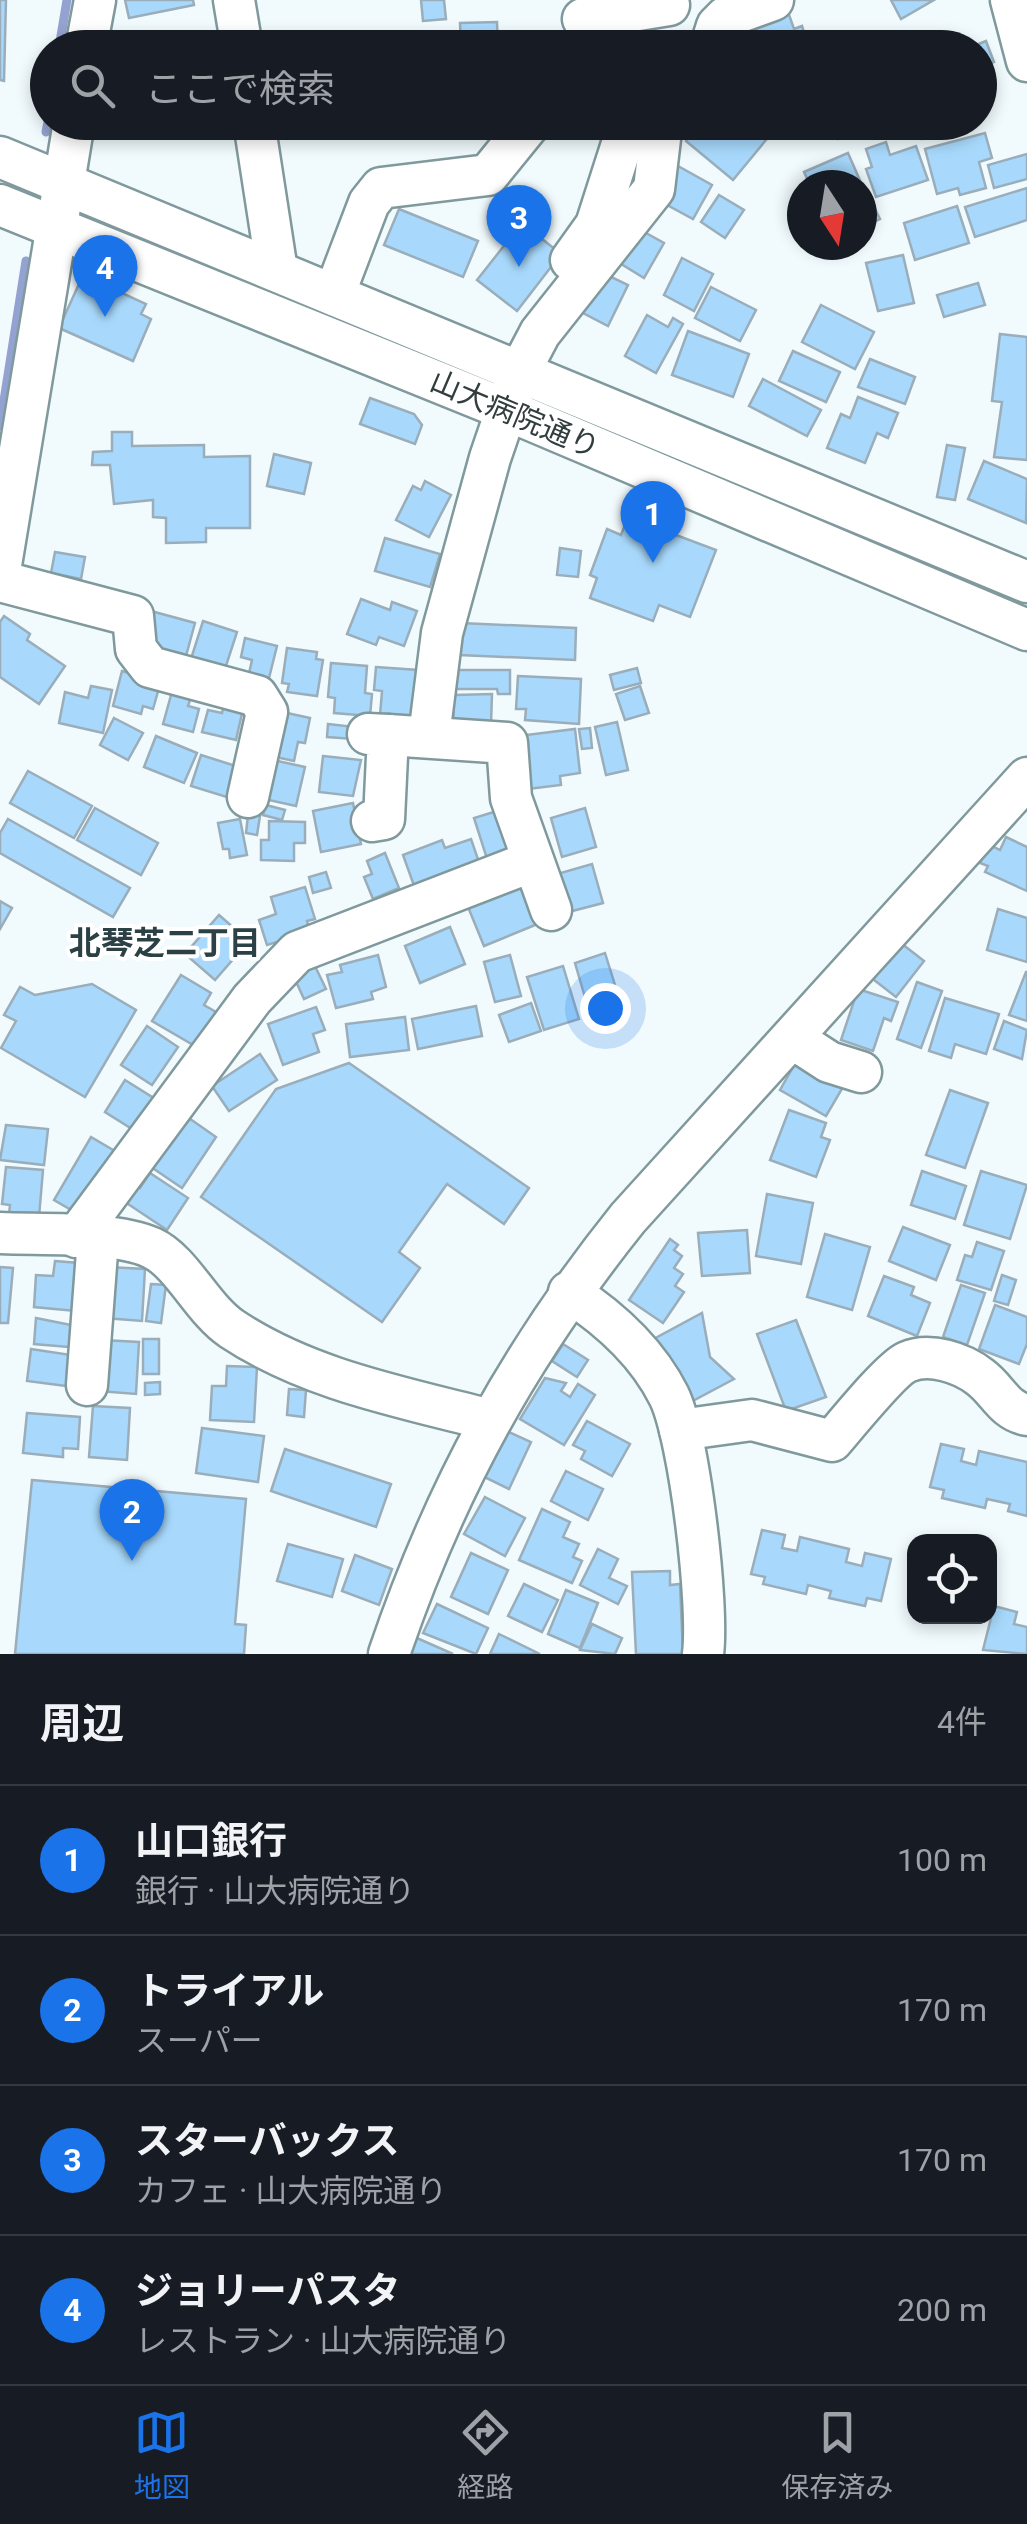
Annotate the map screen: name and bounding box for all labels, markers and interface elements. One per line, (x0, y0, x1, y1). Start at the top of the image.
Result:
search box (30, 30, 997, 140)
icon: search (65, 58, 120, 113)
text: ここで検索 (145, 67, 335, 111)
north arrow (787, 170, 877, 260)
pin: 3 (486, 184, 552, 267)
pin: 4 (72, 234, 138, 317)
street label: 山大病院通り (425, 363, 605, 465)
pin: 1 (620, 480, 686, 563)
district label: 北琴芝二丁目 (69, 924, 261, 962)
your location (580, 983, 631, 1034)
pin: 2 (100, 1478, 164, 1561)
map controls (907, 1534, 997, 1624)
button: locate (907, 1534, 997, 1624)
text: 周辺 (40, 1699, 124, 1748)
text: 4件 (937, 1703, 987, 1741)
text: 山口銀行 (135, 1819, 287, 1863)
text: 1 (63, 1841, 82, 1879)
text: 100 m (897, 1841, 987, 1879)
text: 銀行 · 山大病院通り (135, 1872, 415, 1910)
text: トライアル (135, 1969, 325, 2013)
text: 2 (63, 1991, 82, 2029)
text: 170 m (897, 1991, 987, 2029)
text: スーパー (135, 2022, 263, 2060)
text: スターバックス (135, 2119, 399, 2163)
text: 3 (63, 2141, 82, 2179)
text: 170 m (897, 2141, 987, 2179)
text: カフェ · 山大病院通り (135, 2172, 447, 2210)
text: ジョリーパスタ (135, 2269, 401, 2313)
text: 4 (63, 2291, 82, 2329)
text: 200 m (897, 2291, 987, 2329)
text: レストラン · 山大病院通り (135, 2322, 511, 2360)
tab: 地図 (134, 2405, 190, 2505)
tab: 経路 (457, 2405, 513, 2505)
tab: 保存済み (781, 2405, 893, 2505)

